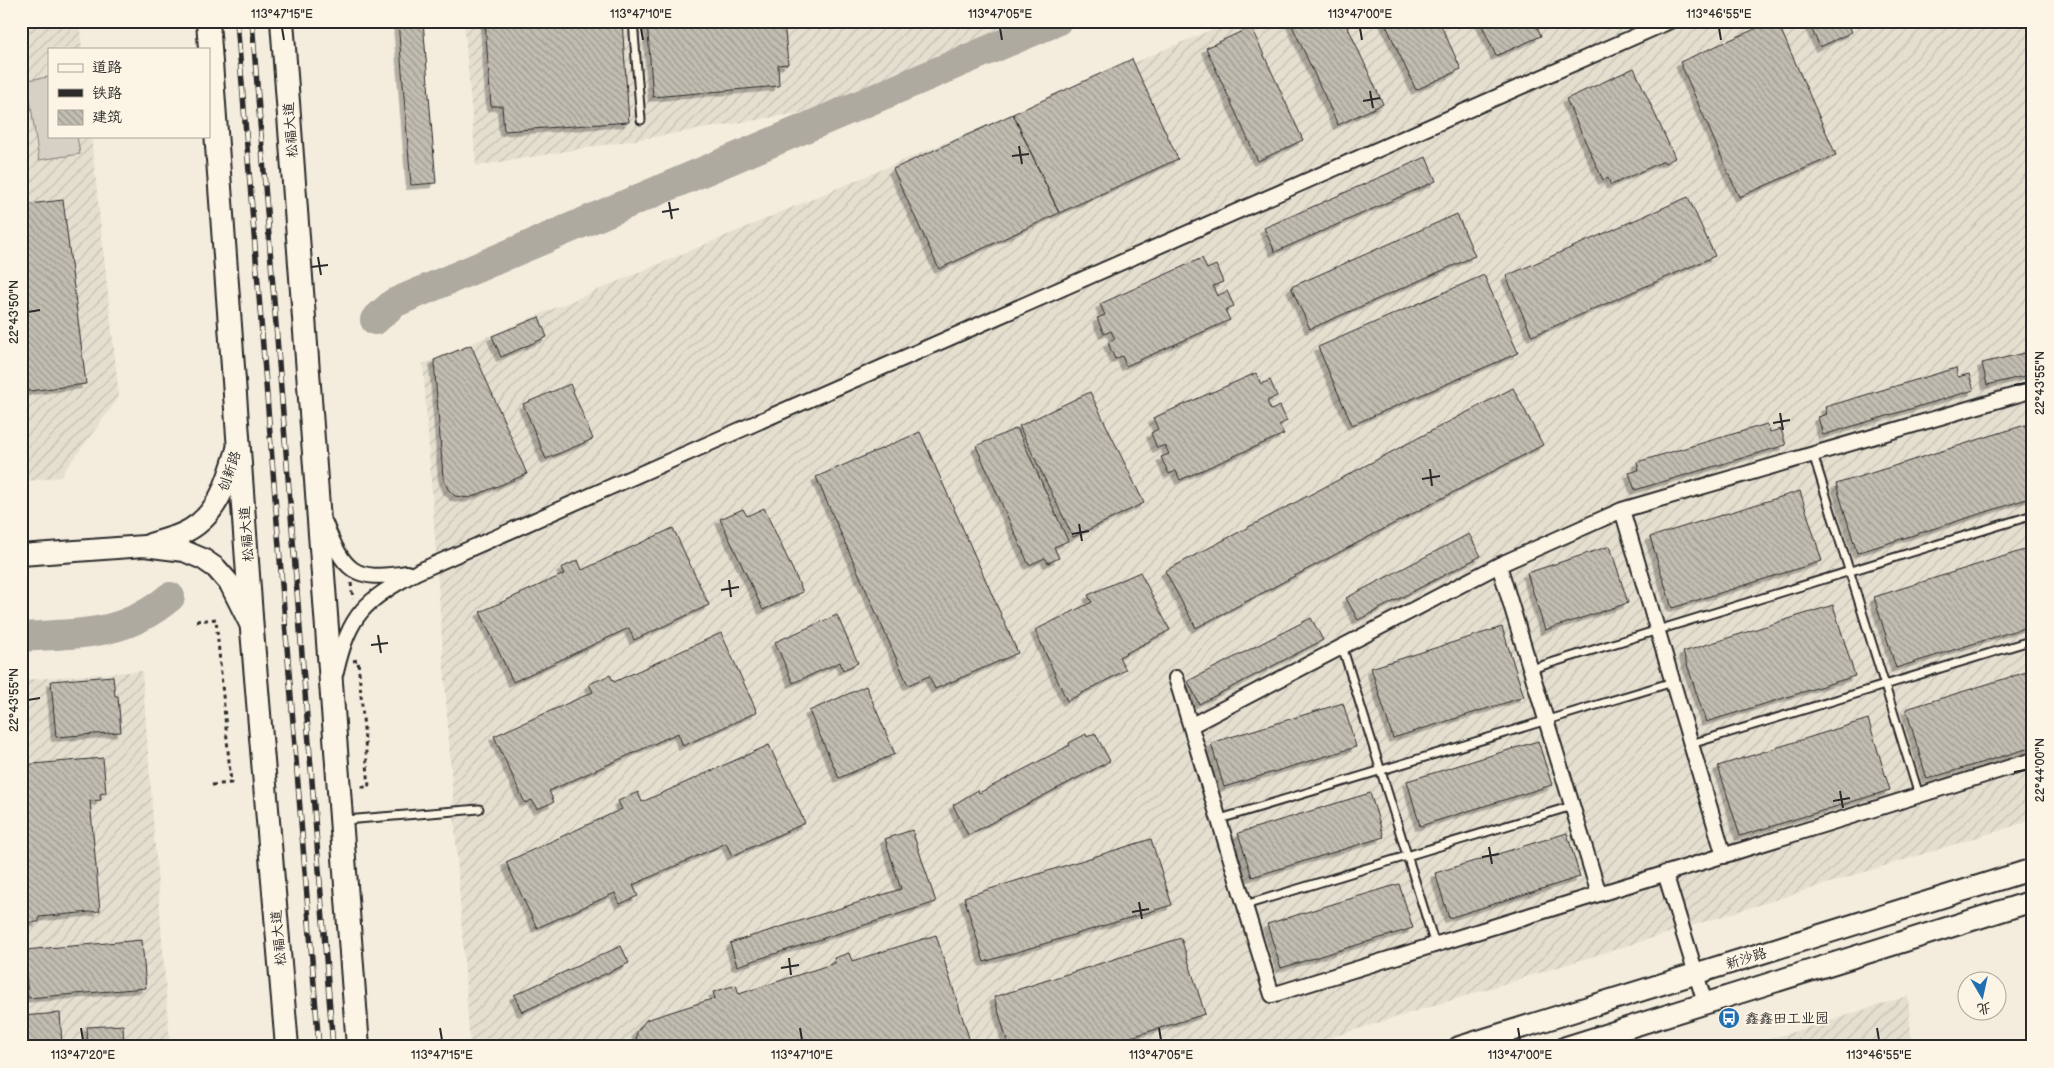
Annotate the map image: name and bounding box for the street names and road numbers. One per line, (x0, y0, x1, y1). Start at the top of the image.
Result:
street label: 松福大道 (280, 101, 301, 158)
street label: 创新路 (215, 449, 244, 494)
street label: 松福大道 (236, 505, 257, 562)
street label: 松福大道 (268, 909, 289, 967)
street label: 新沙路 (1724, 944, 1769, 973)

